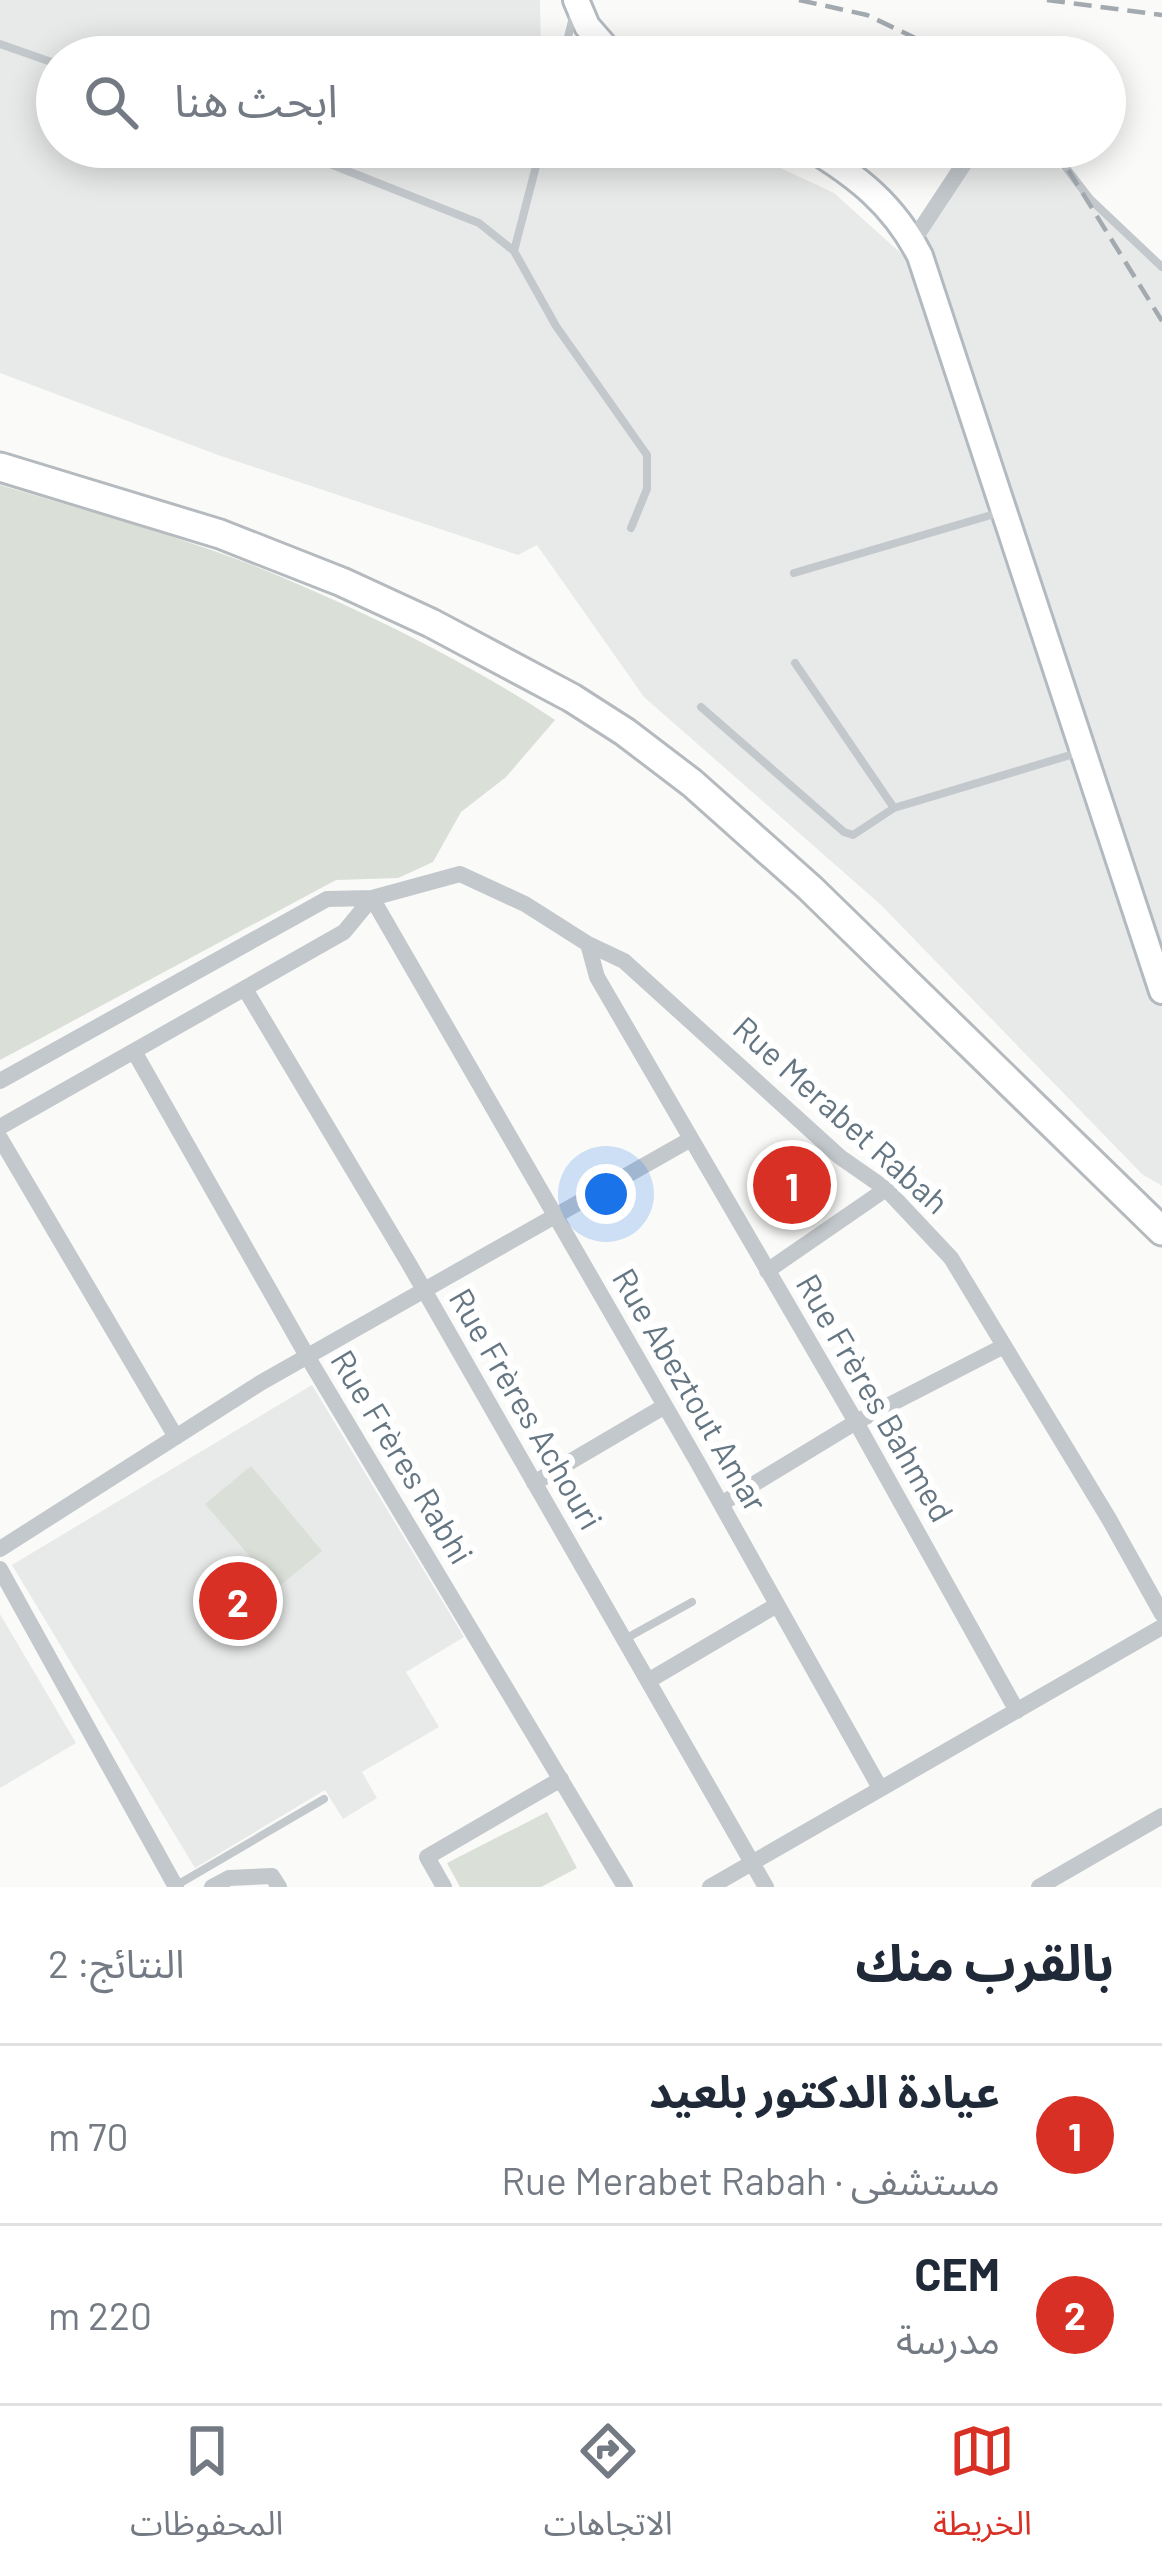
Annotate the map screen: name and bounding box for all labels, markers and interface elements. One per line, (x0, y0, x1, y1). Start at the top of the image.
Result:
search box (36, 36, 1126, 168)
icon: search (78, 69, 144, 135)
text: ابحث هنا (174, 72, 338, 126)
street label: Rue Merabet Rabah (726, 1007, 957, 1221)
pin: 1 (753, 1140, 831, 1230)
your location (576, 1164, 636, 1224)
street label: Rue Abeztout Amar (605, 1261, 777, 1518)
street label: Rue Frères Bahmed (789, 1267, 963, 1528)
street label: Rue Frères Achouri (442, 1281, 612, 1536)
street label: Rue Frères Rabhi (323, 1342, 483, 1571)
pin: 2 (199, 1556, 277, 1646)
text: بالقرب منك (855, 1930, 1114, 1991)
text: النتائج: 2 (48, 1939, 184, 1986)
text: عيادة الدكتور بلعيد (649, 2063, 1000, 2117)
text: 70 m (48, 2112, 129, 2159)
text: 1 (1068, 2112, 1082, 2159)
text: مستشفى · Rue Merabet Rabah (501, 2156, 1000, 2203)
text: CEM (914, 2246, 1000, 2300)
text: 220 m (48, 2291, 152, 2338)
text: 2 (1064, 2291, 1086, 2338)
text: مدرسة (896, 2315, 1000, 2362)
tab: المحفوظات (130, 2418, 283, 2559)
tab: الاتجاهات (544, 2418, 673, 2559)
tab: الخريطة (933, 2418, 1032, 2559)

